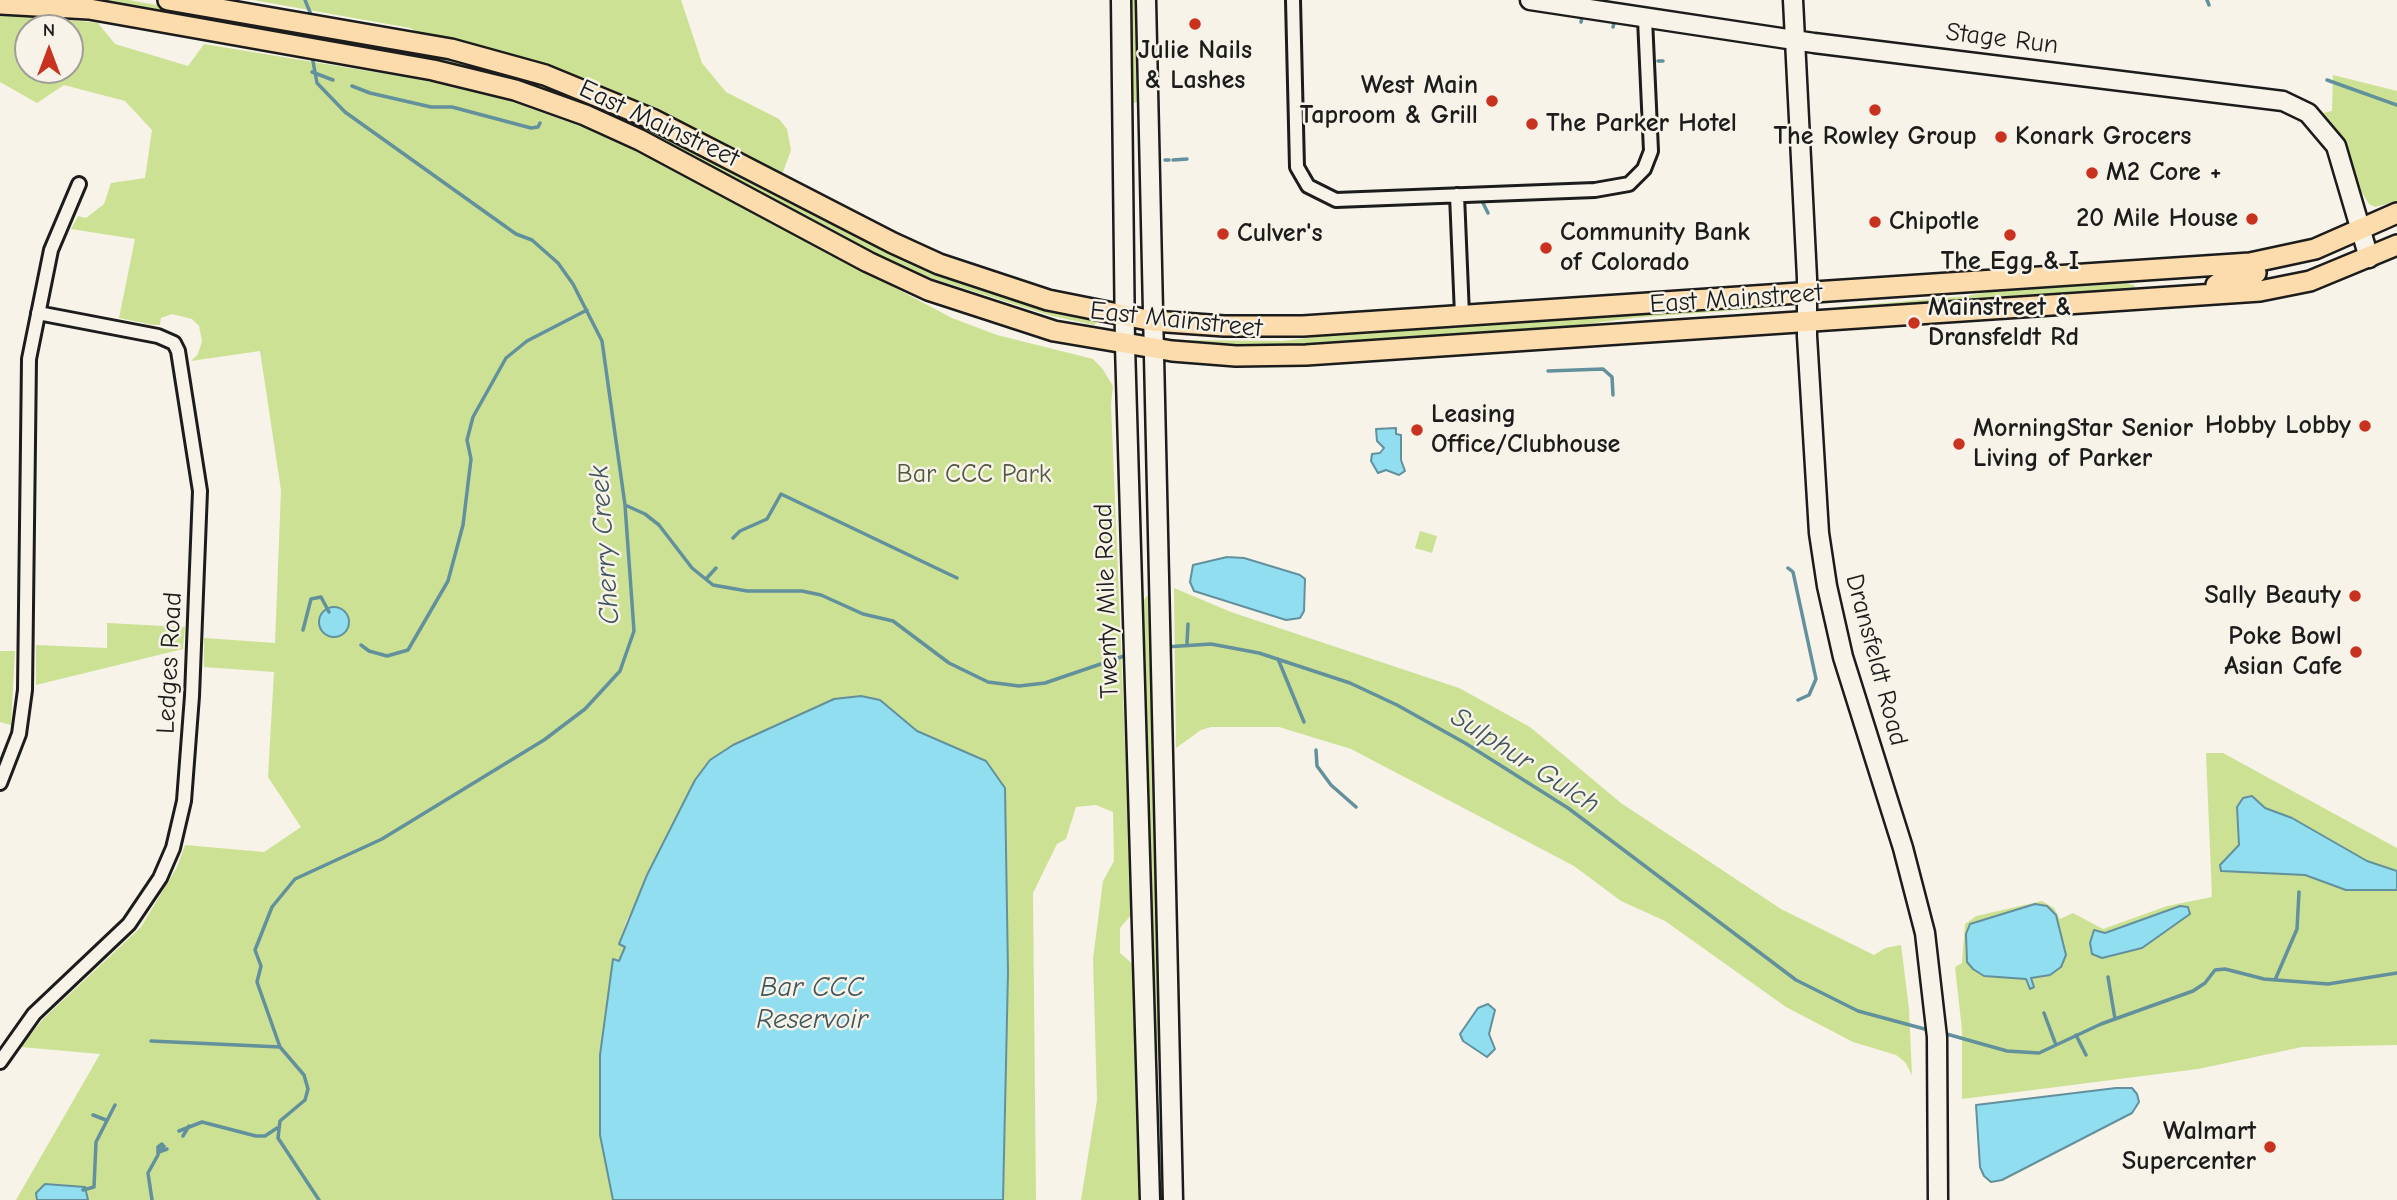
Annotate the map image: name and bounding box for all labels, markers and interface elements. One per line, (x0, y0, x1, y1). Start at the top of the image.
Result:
north arrow (14, 14, 84, 84)
marker: Julie Nails & Lashes (1187, 16, 1203, 32)
street label: Stage Run (1944, 17, 2060, 61)
text: N (43, 19, 55, 41)
place label: Julie Nails & Lashes (1138, 35, 1252, 96)
place label: West Main Taproom & Grill (1300, 70, 1478, 132)
street label: East Mainstreet (574, 73, 744, 175)
marker: West Main Taproom & Grill (1484, 93, 1500, 109)
marker: The Rowley Group (1867, 102, 1883, 118)
place label: The Parker Hotel (1546, 108, 1737, 140)
marker: The Parker Hotel (1524, 116, 1540, 132)
place label: The Rowley Group (1773, 121, 1977, 153)
place label: Konark Grocers (2015, 121, 2191, 153)
marker: Konark Grocers (1993, 129, 2009, 145)
place label: M2 Core + (2106, 157, 2221, 189)
marker: M2 Core + (2084, 165, 2100, 181)
place label: 20 Mile House (2076, 203, 2238, 235)
place label: Chipotle (1889, 206, 1979, 238)
marker: 20 Mile House (2244, 211, 2260, 227)
marker: Chipotle (1867, 214, 1883, 230)
place label: Community Bank of Colorado (1560, 217, 1750, 278)
place label: Culver's (1237, 218, 1322, 250)
marker: Culver's (1215, 226, 1231, 242)
marker: The Egg & I (2002, 227, 2018, 243)
marker: Community Bank of Colorado (1538, 240, 1554, 256)
place label: The Egg & I (1941, 246, 2079, 278)
street label: East Mainstreet (1649, 277, 1823, 321)
place label: Mainstreet & Dransfeldt Rd (1928, 292, 2079, 354)
street label: East Mainstreet (1088, 295, 1264, 345)
marker: Mainstreet & Dransfeldt Rd (1906, 315, 1922, 331)
place label: Leasing Office/Clubhouse (1431, 399, 1620, 460)
place label: Hobby Lobby (2205, 410, 2351, 442)
place label: MorningStar Senior Living of Parker (1973, 413, 2193, 474)
marker: Hobby Lobby (2357, 418, 2373, 434)
marker: Leasing Office/Clubhouse (1409, 422, 1425, 438)
marker: MorningStar Senior Living of Parker (1951, 436, 1967, 452)
park label: Bar CCC Park (897, 459, 1051, 491)
water label: Cherry Creek (583, 464, 627, 626)
street label: Twenty Mile Road (1088, 503, 1126, 699)
street label: Dransfeldt Road (1838, 571, 1914, 749)
place label: Sally Beauty (2204, 580, 2341, 612)
marker: Sally Beauty (2347, 588, 2363, 604)
street label: Ledges Road (151, 591, 189, 735)
place label: Poke Bowl Asian Cafe (2224, 621, 2342, 682)
marker: Poke Bowl Asian Cafe (2348, 644, 2364, 660)
water label: Sulphur Gulch (1444, 700, 1606, 822)
water label: Bar CCC Reservoir (756, 971, 868, 1037)
place label: Walmart Supercenter (2122, 1116, 2256, 1178)
marker: Walmart Supercenter (2262, 1139, 2278, 1155)

